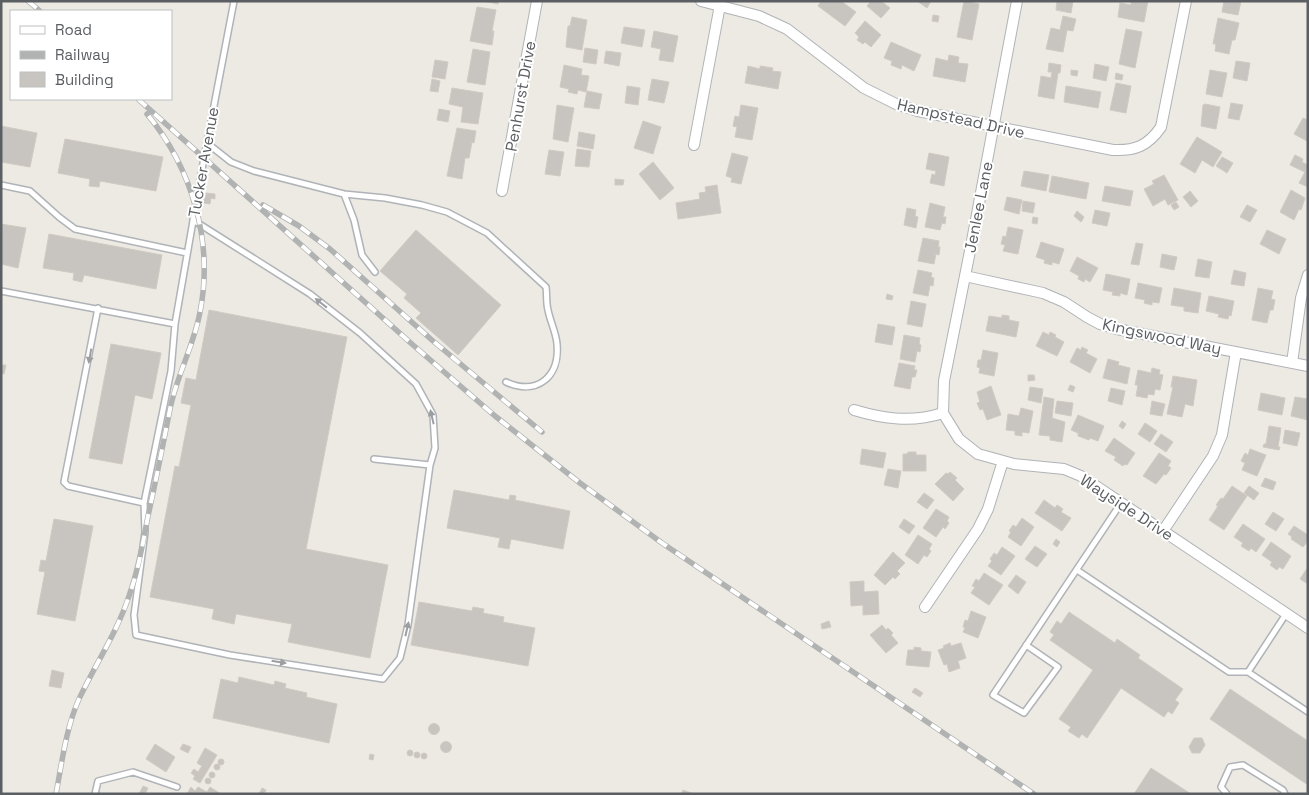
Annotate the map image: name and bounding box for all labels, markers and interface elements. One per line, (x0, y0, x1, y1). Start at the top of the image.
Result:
legend (10, 10, 172, 100)
text: Road (55, 20, 92, 39)
street label: Penhurst Drive (500, 39, 541, 153)
text: Railway (55, 45, 110, 64)
text: Building (55, 70, 114, 89)
street label: Hampstead Drive (895, 94, 1027, 143)
street label: Tucker Avenue (183, 105, 224, 219)
street label: Jenlee Lane (959, 160, 998, 255)
one-way arrow (315, 297, 328, 308)
street label: Kingswood Way (1100, 314, 1223, 359)
one-way arrow (85, 349, 93, 365)
one-way arrow (428, 410, 436, 425)
street label: Wayside Drive (1076, 469, 1177, 545)
one-way arrow (403, 622, 411, 637)
one-way arrow (271, 659, 287, 667)

